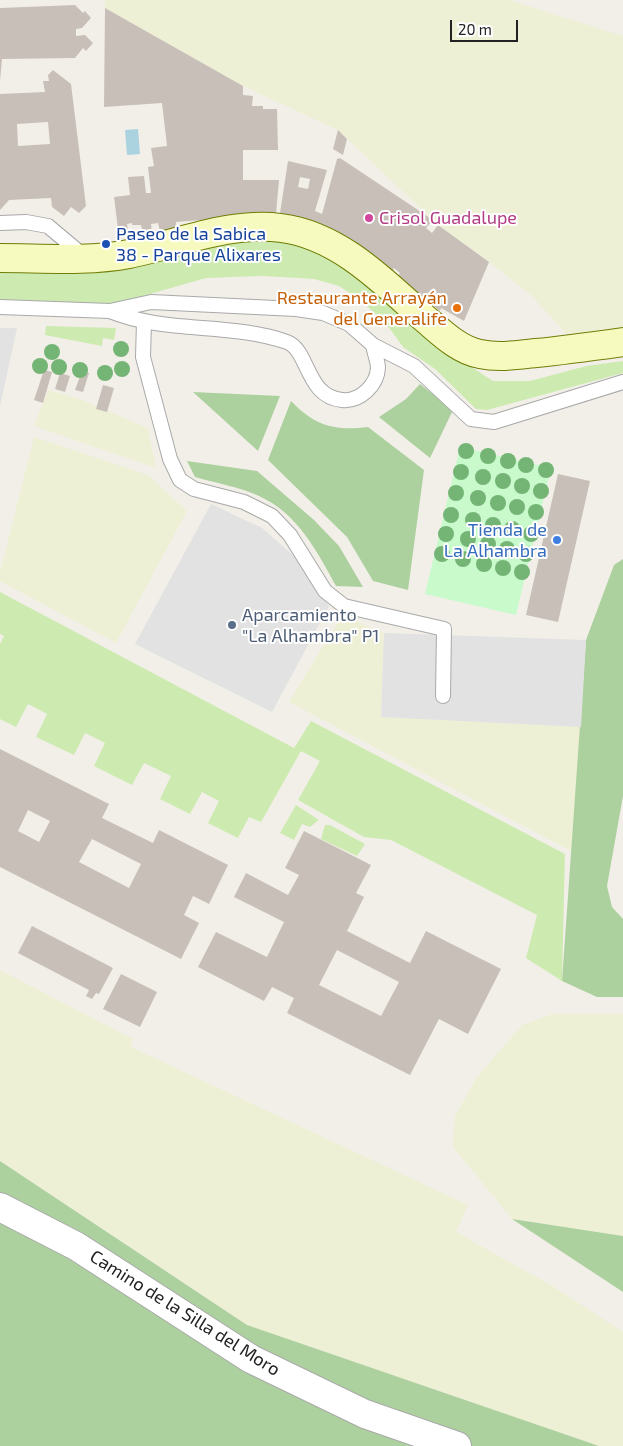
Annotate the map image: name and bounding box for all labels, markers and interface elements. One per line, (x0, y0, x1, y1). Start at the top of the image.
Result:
scale bar (453, 10, 520, 42)
text: 20 m (458, 20, 492, 38)
place label: Crisol Guadalupe (379, 207, 517, 229)
marker: Crisol Guadalupe (363, 212, 375, 224)
place label: Paseo de la Sabica 38 - Parque Alixares (116, 223, 281, 266)
marker: Paseo de la Sabica 38 - Parque Alixares (100, 238, 112, 250)
place label: Restaurante Arrayán del Generalife (277, 287, 447, 330)
marker: Restaurante Arrayán del Generalife (451, 302, 463, 314)
place label: Tienda de La Alhambra (444, 519, 547, 562)
marker: Tienda de La Alhambra (551, 534, 563, 546)
place label: Aparcamiento "La Alhambra" P1 (242, 604, 379, 646)
marker: Aparcamiento "La Alhambra" P1 (226, 619, 238, 631)
street label: Camino de la Silla del Moro (86, 1246, 284, 1380)

